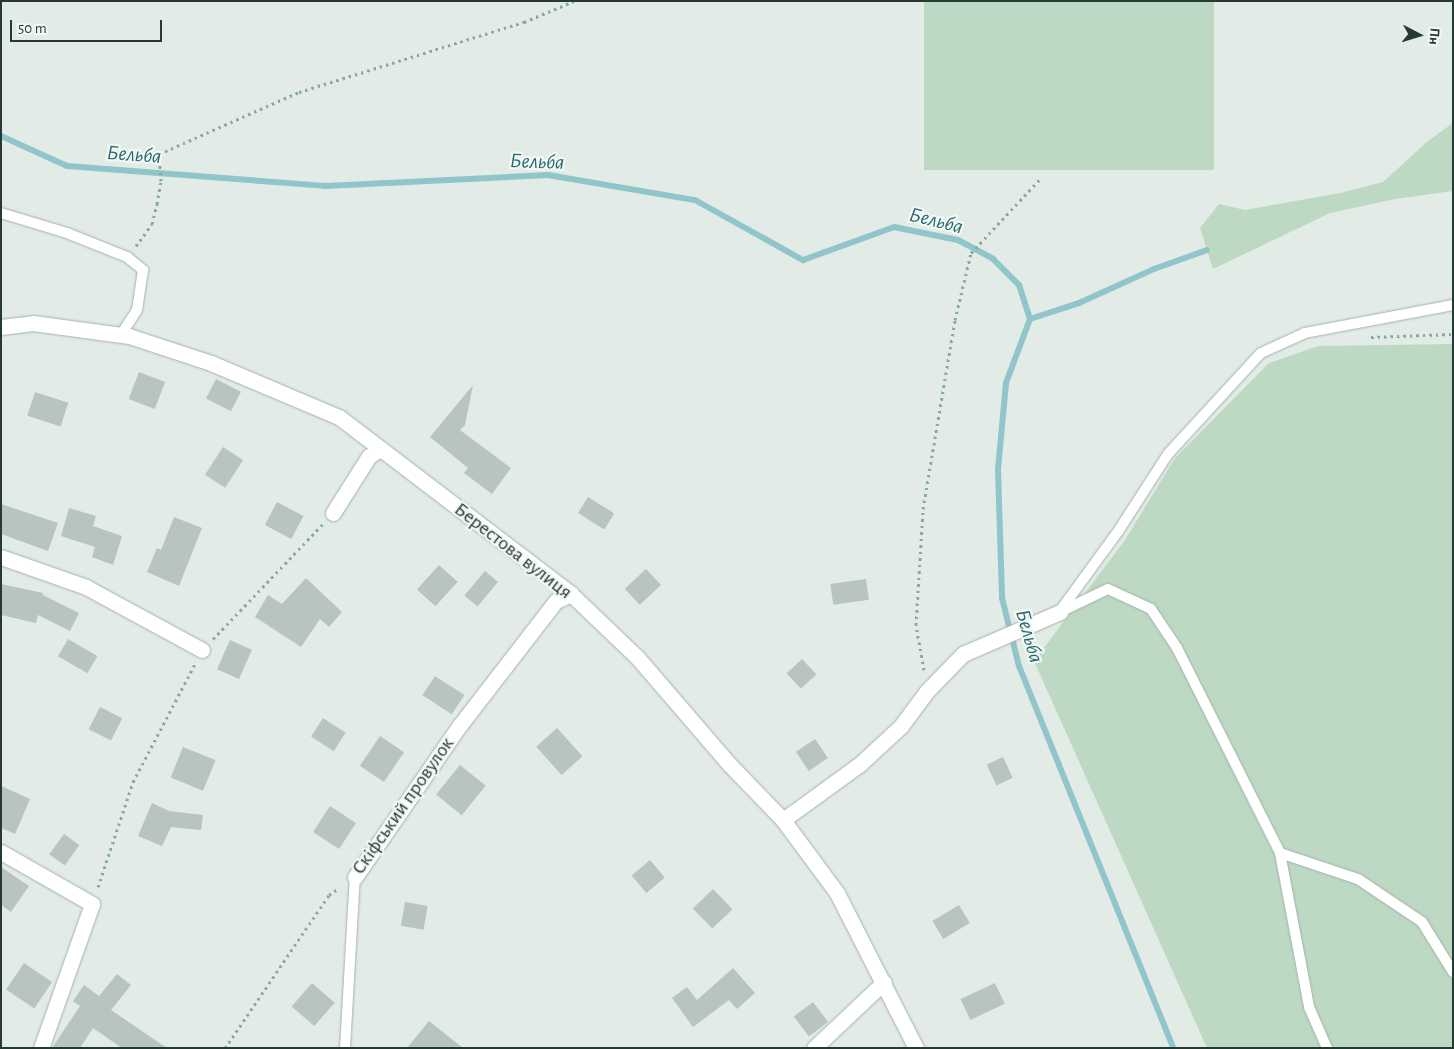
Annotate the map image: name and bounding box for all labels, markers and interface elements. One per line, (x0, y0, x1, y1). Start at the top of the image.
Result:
scale bar (12, 10, 165, 42)
north arrow (1394, 10, 1444, 60)
text: 50 m (18, 21, 47, 36)
text: Пн (1426, 27, 1442, 45)
water label: Бельба (106, 141, 162, 169)
water label: Бельба (509, 148, 565, 176)
water label: Бельба (906, 202, 966, 240)
street label: Берестова вулиця (449, 497, 577, 605)
water label: Бельба (1009, 606, 1049, 666)
street label: Скіфський провулок (347, 733, 459, 879)

